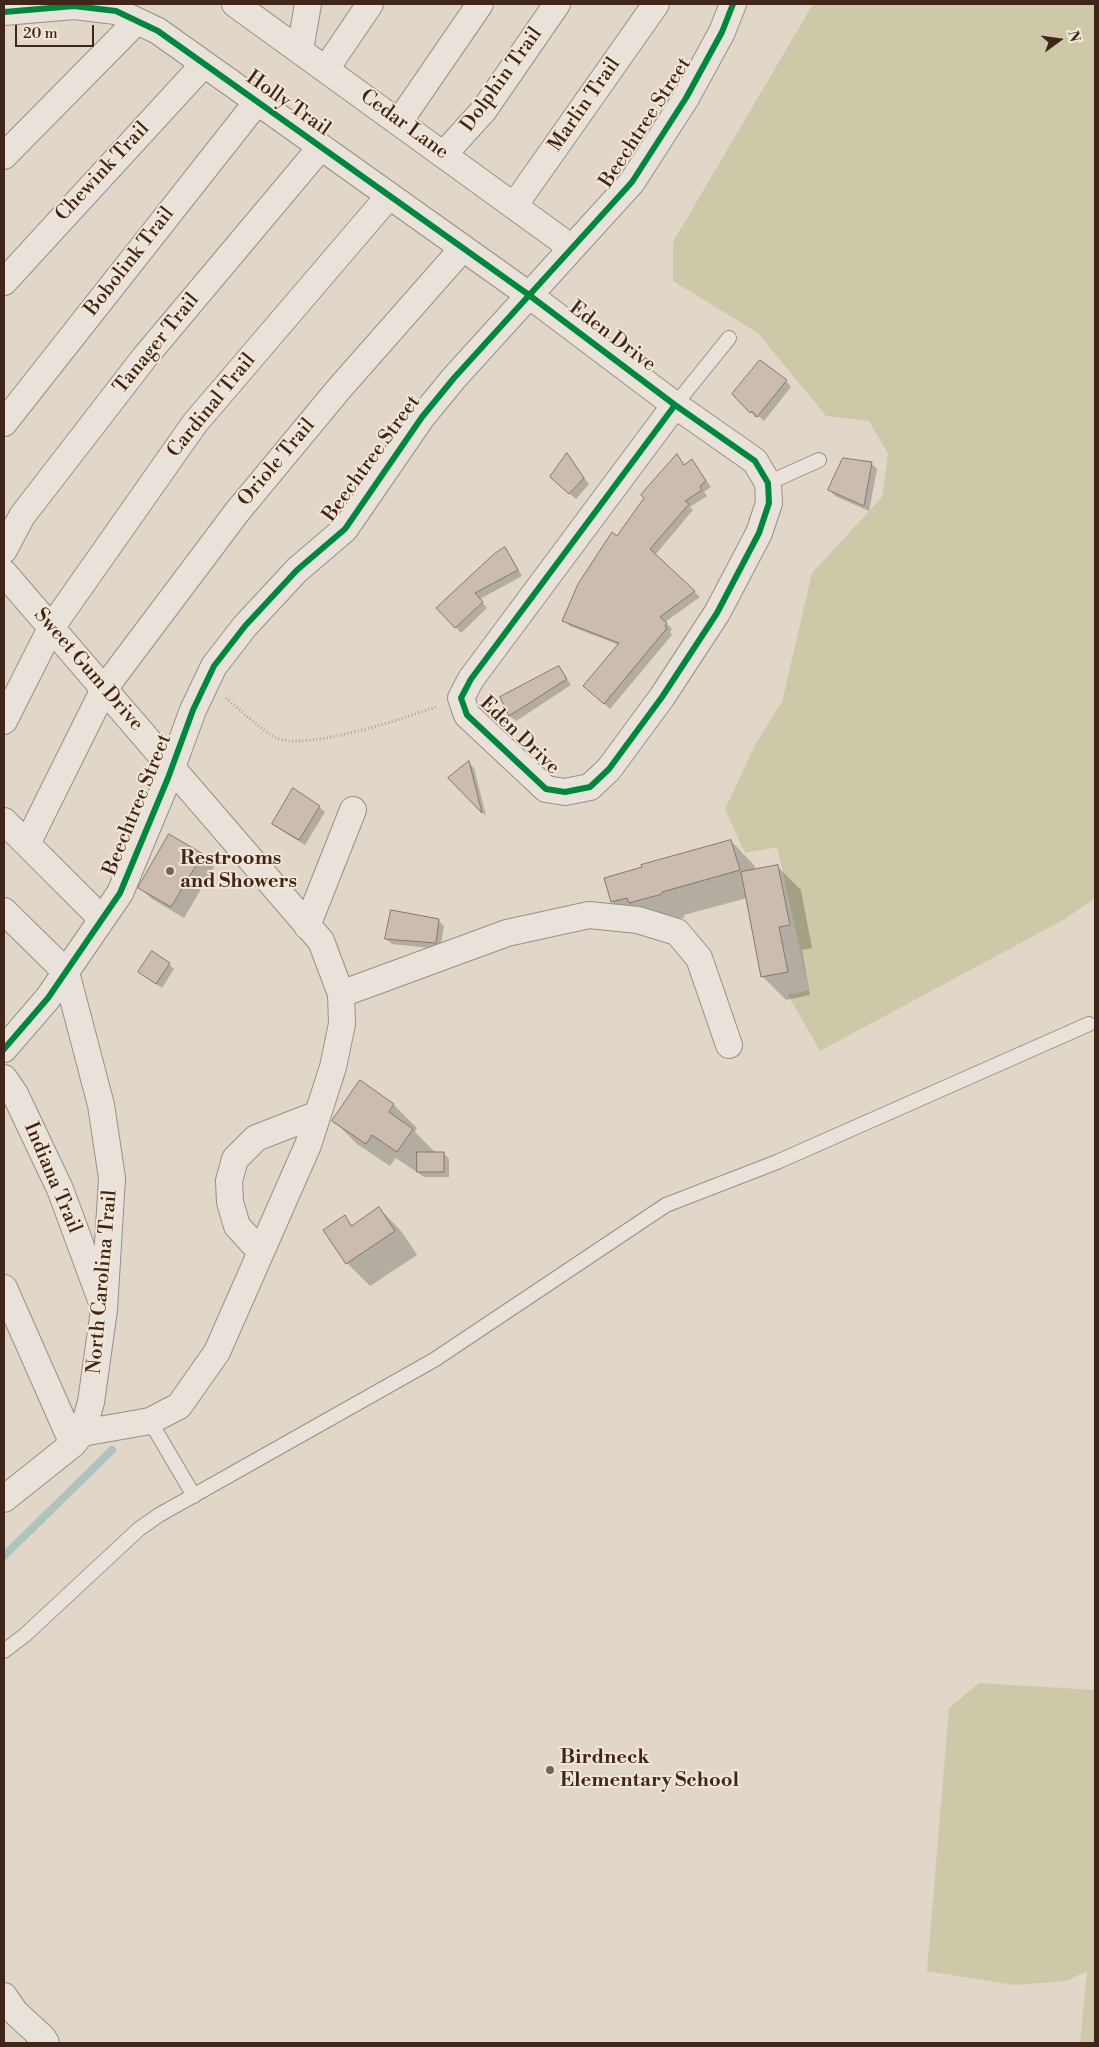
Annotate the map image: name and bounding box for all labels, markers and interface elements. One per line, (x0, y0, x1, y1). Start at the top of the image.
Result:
scale bar (18, 15, 96, 47)
north arrow (1034, 15, 1084, 65)
street label: Dolphin Trail (456, 23, 548, 137)
text: 20 m (23, 24, 58, 43)
text: N (1063, 29, 1084, 44)
street label: Marlin Trail (544, 53, 626, 157)
street label: Beechtree Street (595, 53, 697, 193)
street label: Holly Trail (241, 66, 335, 142)
street label: Cedar Lane (355, 85, 453, 165)
street label: Chewink Trail (51, 117, 155, 227)
street label: Bobolink Trail (80, 203, 180, 321)
street label: Tanager Trail (109, 289, 205, 399)
street label: Eden Drive (564, 297, 660, 377)
street label: Cardinal Trail (163, 349, 261, 463)
street label: Beechtree Street (318, 391, 426, 527)
street label: Oriole Trail (233, 414, 321, 512)
street label: Sweet Gum Drive (28, 604, 148, 736)
street label: Eden Drive (474, 692, 564, 780)
street label: Beechtree Street (99, 731, 177, 879)
place label: Restrooms and Showers (180, 847, 297, 894)
marker: Restrooms and Showers (164, 865, 176, 877)
street label: Indiana Trail (18, 1119, 86, 1237)
street label: North Carolina Trail (83, 1189, 123, 1375)
place label: Birdneck Elementary School (560, 1746, 739, 1793)
marker: Birdneck Elementary School (544, 1764, 556, 1776)

